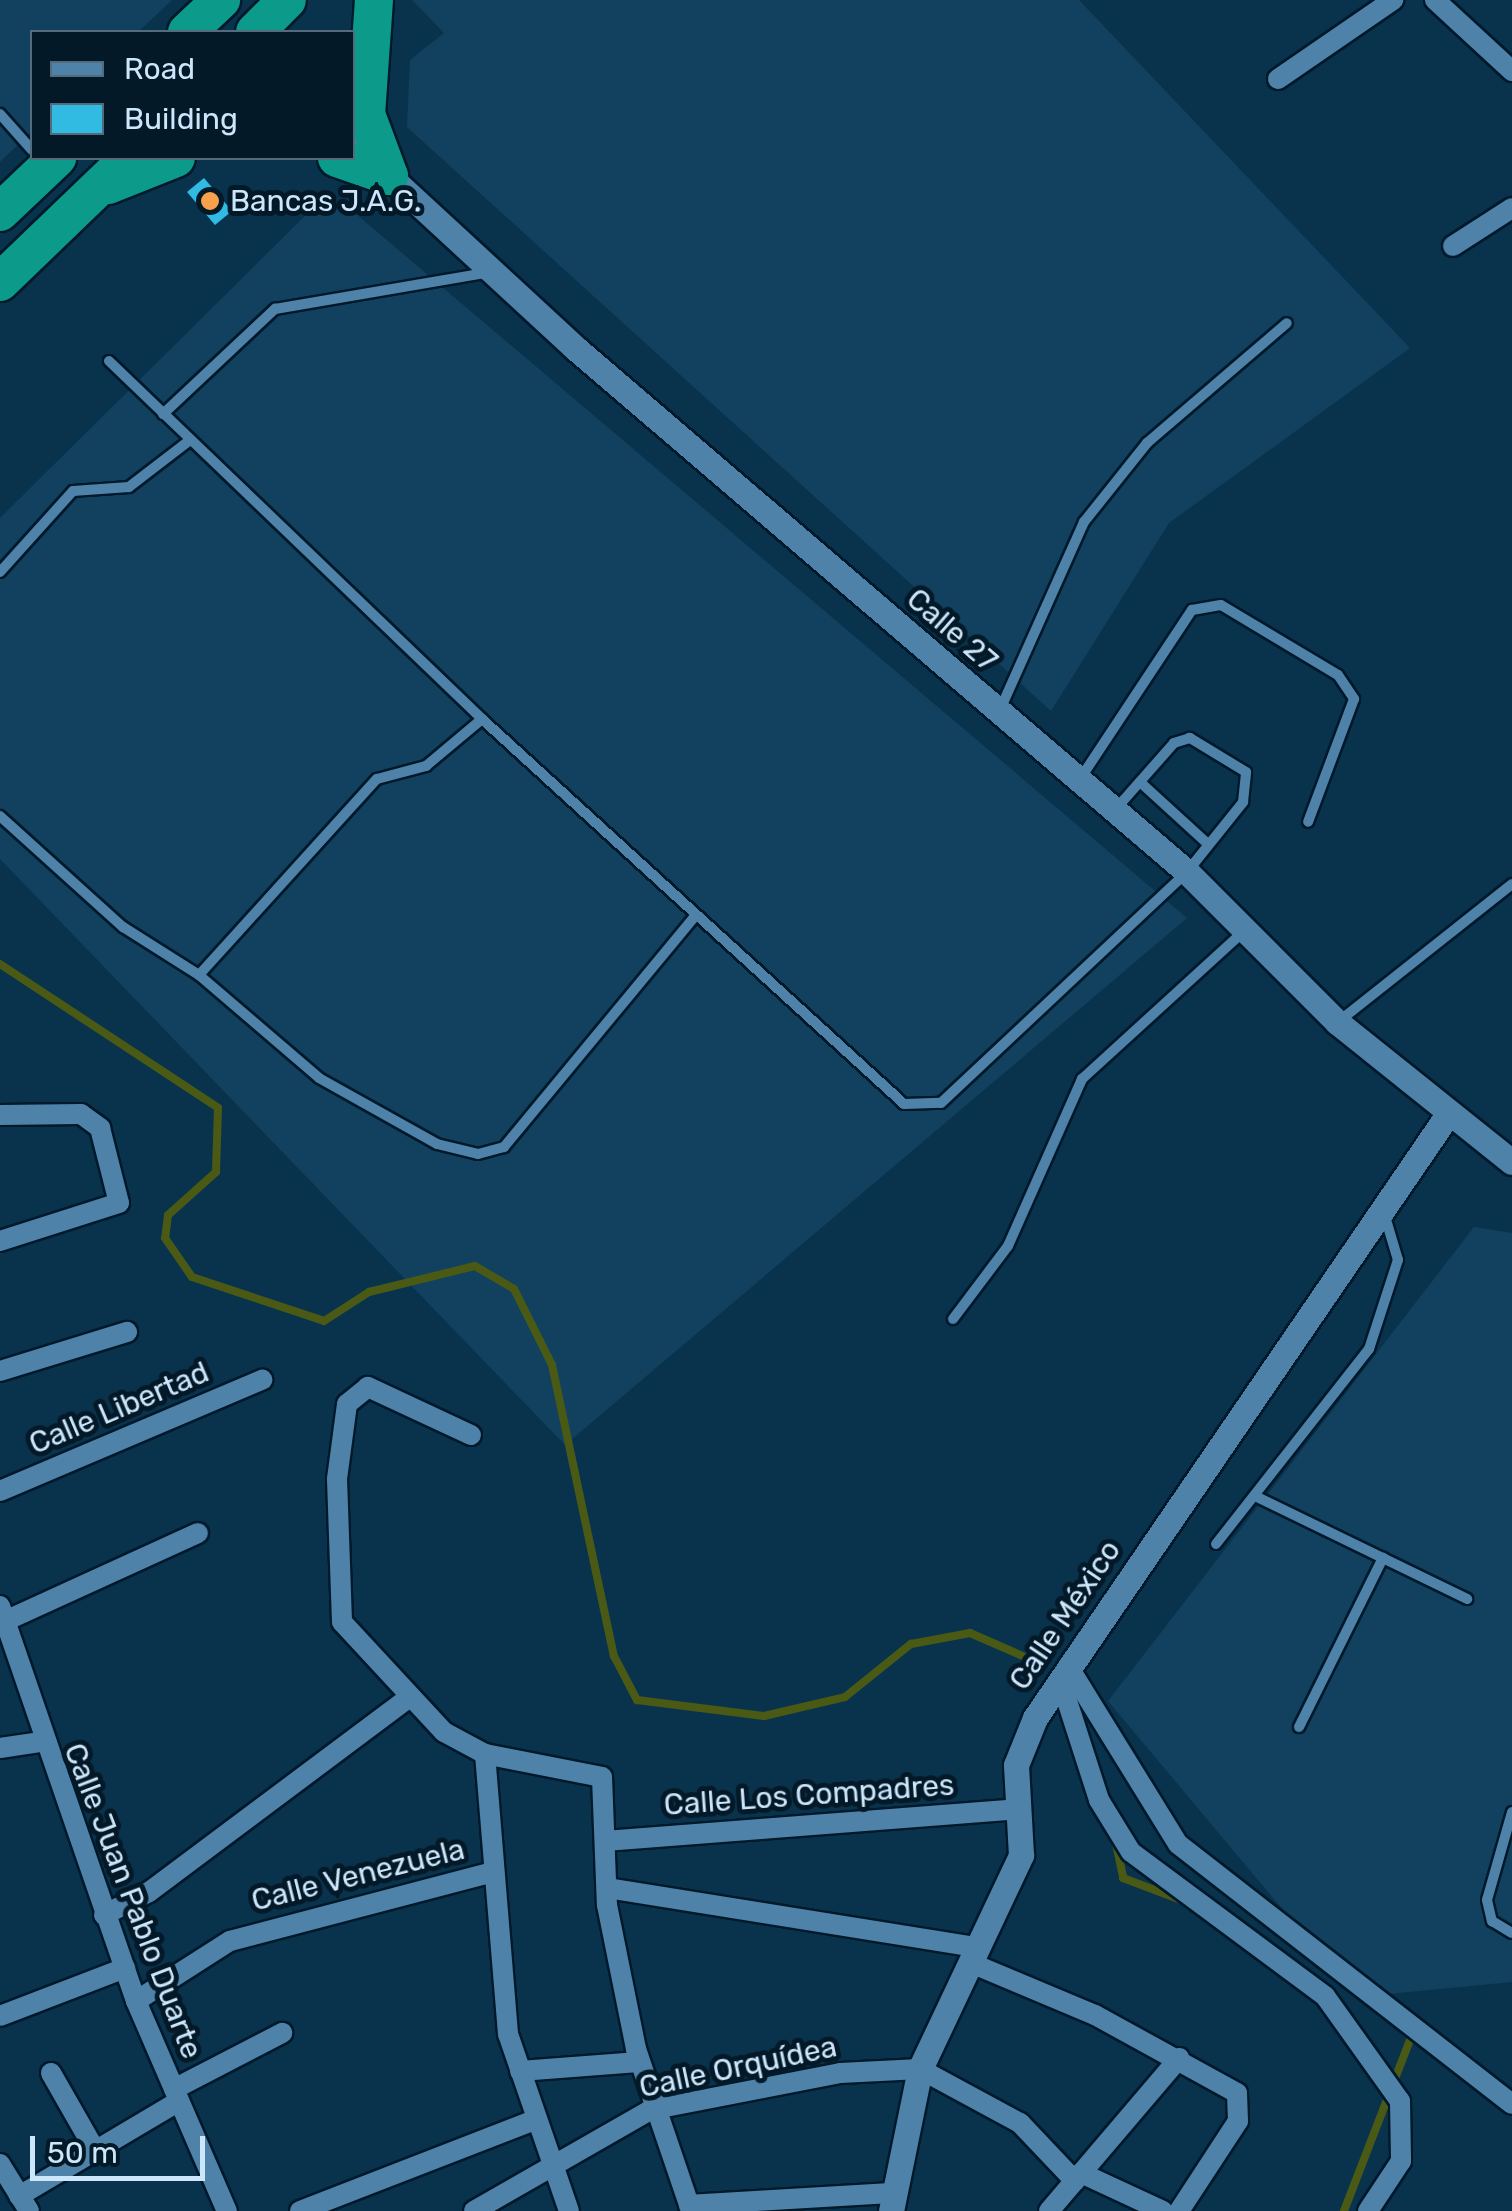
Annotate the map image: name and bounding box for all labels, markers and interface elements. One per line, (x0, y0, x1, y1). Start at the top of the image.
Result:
legend (30, 30, 355, 160)
text: Road (124, 51, 195, 87)
text: Building (124, 101, 238, 137)
place label: Bancas J.A.G. (230, 183, 421, 219)
marker: Bancas J.A.G. (199, 190, 221, 212)
street label: Calle 27 (899, 581, 1005, 679)
street label: Calle Libertad (24, 1354, 214, 1462)
street label: Calle México (1002, 1533, 1128, 1697)
street label: Calle Juan Pablo Duarte (56, 1738, 210, 2064)
street label: Calle Los Compadres (663, 1767, 955, 1823)
street label: Calle Venezuela (247, 1831, 469, 1919)
street label: Calle Orquídea (636, 2028, 840, 2106)
scale bar (35, 2116, 210, 2178)
text: 50 m (47, 2135, 118, 2171)

